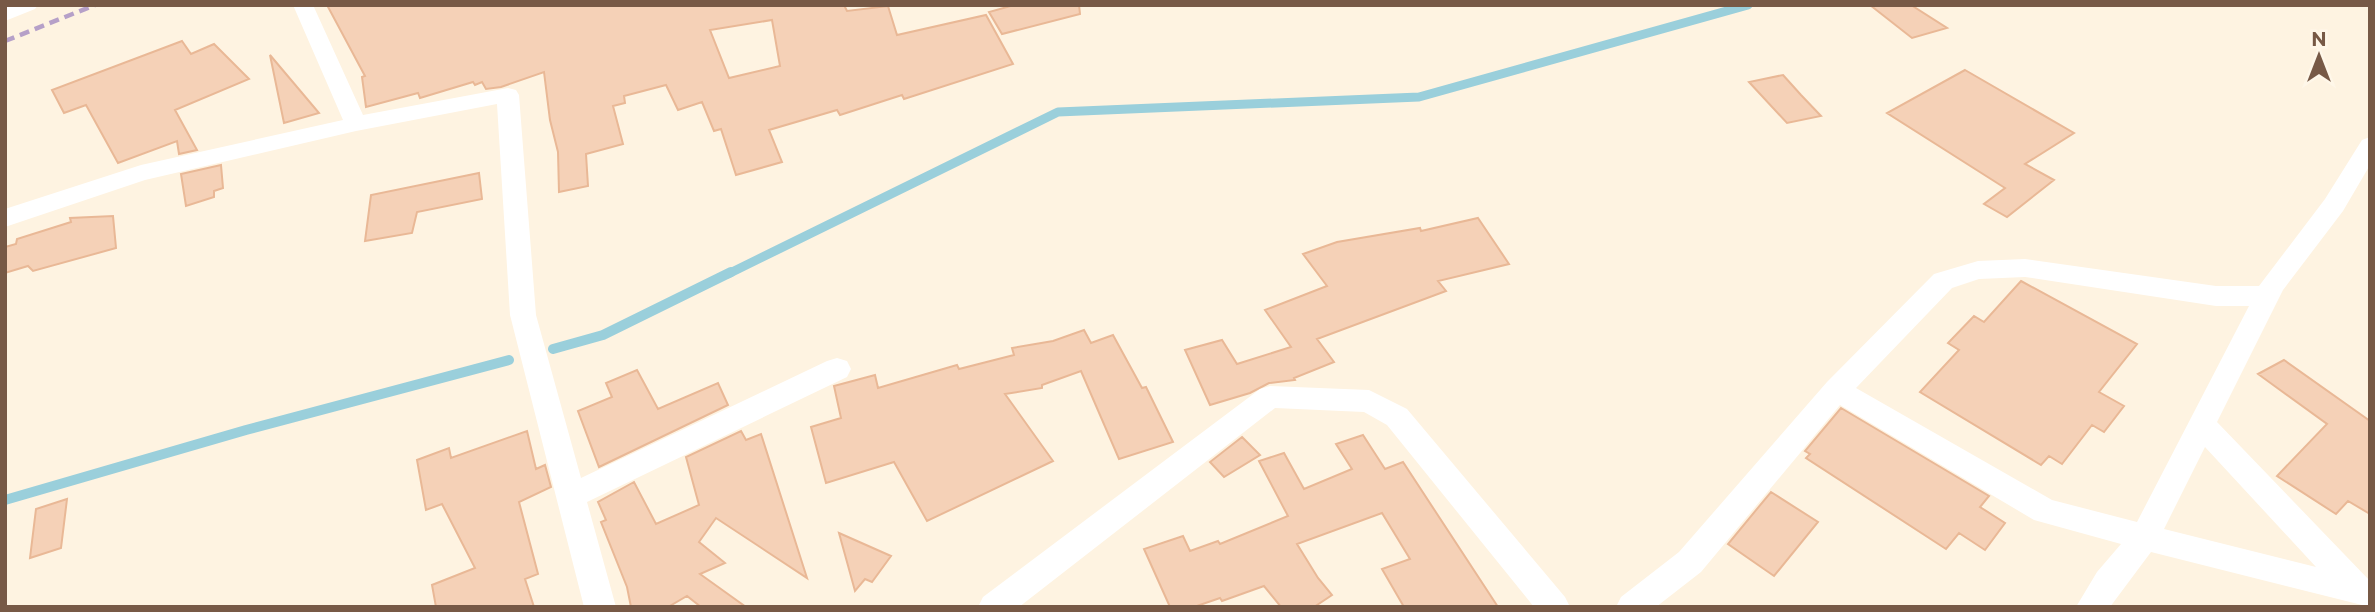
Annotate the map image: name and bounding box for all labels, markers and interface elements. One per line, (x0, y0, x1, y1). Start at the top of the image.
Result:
north arrow (2284, 21, 2354, 91)
text: N (2311, 28, 2327, 51)

